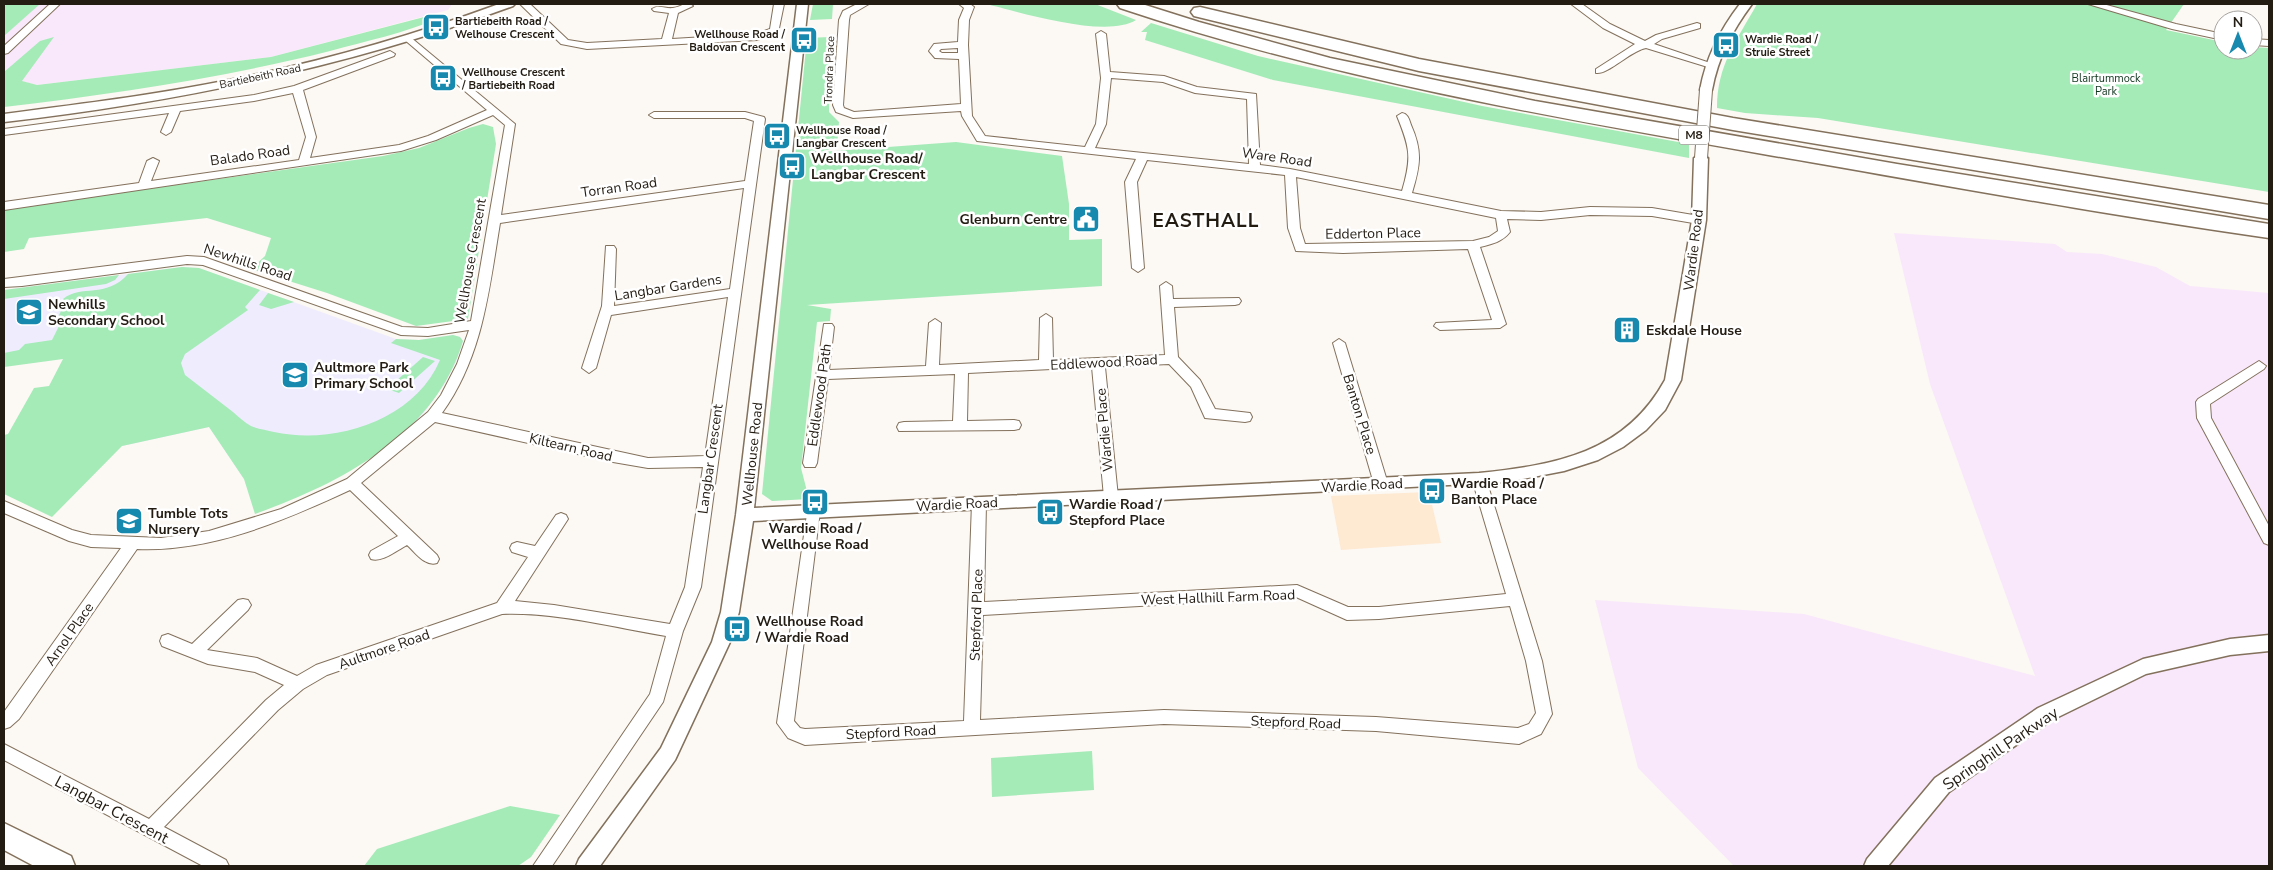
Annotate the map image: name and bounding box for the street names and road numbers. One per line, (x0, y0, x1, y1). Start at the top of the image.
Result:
street label: Trondra Place (821, 36, 838, 104)
street label: Bartiebeith Road (218, 61, 302, 92)
road number: M8 (1679, 126, 1709, 144)
street label: Balado Road (209, 140, 291, 171)
street label: Ware Road (1241, 143, 1313, 172)
street label: Torran Road (580, 173, 658, 202)
street label: Wellhouse Crescent (450, 197, 491, 325)
street label: Wardie Road (1679, 208, 1708, 292)
street label: Edderton Place (1325, 223, 1421, 244)
street label: Newhills Road (201, 239, 294, 286)
street label: Langbar Gardens (613, 270, 723, 305)
street label: Eddlewood Path (803, 342, 836, 448)
street label: Eddlewood Road (1050, 350, 1158, 375)
street label: Banton Place (1338, 372, 1381, 457)
street label: Wardie Place (1091, 387, 1118, 472)
street label: Wellhouse Road (738, 401, 767, 507)
street label: Langbar Crescent (693, 403, 728, 515)
street label: Kiltearn Road (527, 429, 614, 466)
street label: Wardie Road (1321, 474, 1403, 497)
street label: Wardie Road (916, 493, 998, 516)
street label: Stepford Place (965, 569, 988, 661)
street label: West Hallhill Farm Road (1140, 585, 1296, 610)
street label: Arnol Place (41, 599, 98, 670)
street label: Aultmore Road (336, 625, 432, 674)
street label: Springhill Parkway (1938, 702, 2063, 796)
street label: Stepford Road (1250, 711, 1342, 734)
street label: Stepford Road (845, 721, 937, 744)
street label: Langbar Crescent (51, 771, 173, 849)

